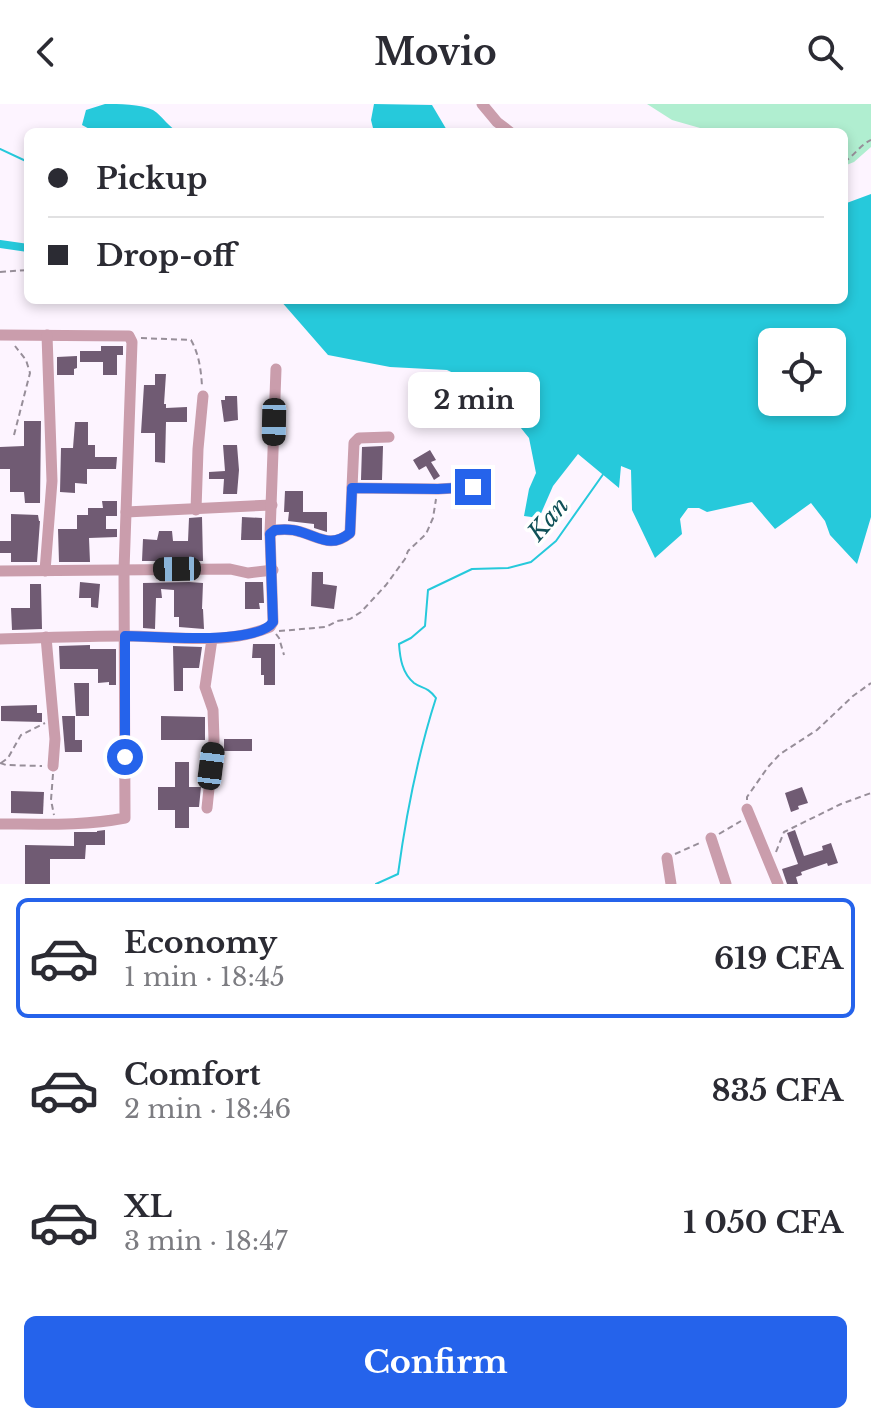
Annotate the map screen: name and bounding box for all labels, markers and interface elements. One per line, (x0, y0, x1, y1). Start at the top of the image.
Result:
icon: back (24, 30, 68, 74)
text: Movio (374, 30, 497, 75)
icon: search (803, 30, 847, 74)
text: Pickup (96, 160, 207, 197)
text: Drop-off (96, 237, 236, 274)
map controls (758, 328, 846, 416)
button: locate (758, 328, 846, 416)
callout: 2 min (407, 371, 539, 427)
text: 2 min (434, 384, 514, 416)
car (262, 398, 286, 446)
route end (455, 469, 491, 505)
water label: Kan (521, 491, 575, 547)
car (153, 557, 201, 581)
route start (107, 739, 143, 775)
car (196, 741, 226, 791)
icon: car (28, 922, 100, 994)
text: Economy (124, 924, 277, 961)
text: 619 CFA (714, 940, 843, 977)
text: 1 min · 18:45 (124, 961, 285, 993)
icon: car (28, 1054, 100, 1126)
text: Comfort (124, 1056, 261, 1093)
text: 835 CFA (711, 1072, 843, 1109)
text: 2 min · 18:46 (124, 1093, 291, 1125)
icon: car (28, 1186, 100, 1258)
text: XL (124, 1188, 172, 1225)
text: 1 050 CFA (683, 1204, 843, 1241)
text: 3 min · 18:47 (124, 1225, 288, 1257)
button: Confirm (24, 1316, 847, 1408)

